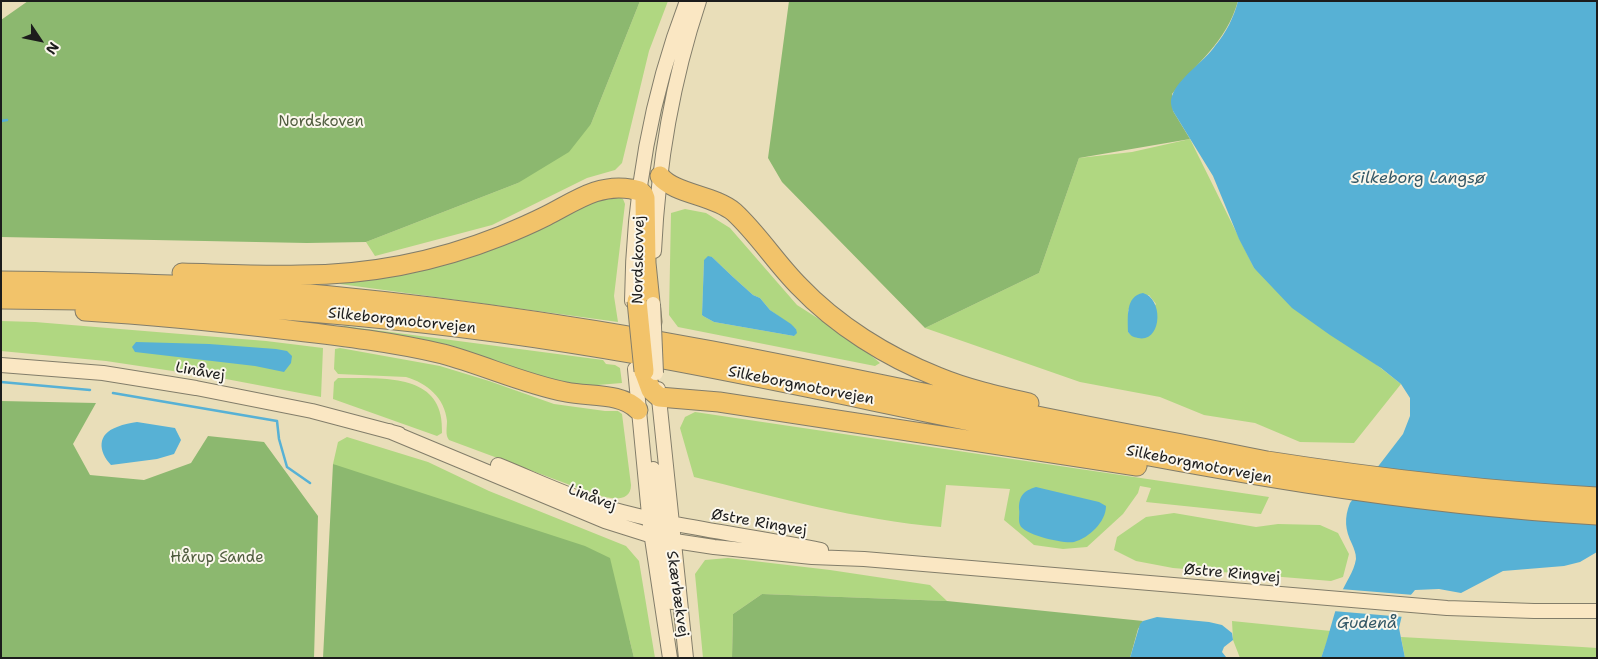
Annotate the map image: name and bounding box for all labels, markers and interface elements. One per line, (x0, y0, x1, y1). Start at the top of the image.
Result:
north arrow (15, 15, 65, 65)
text: N (42, 39, 63, 58)
park label: Nordskoven (278, 113, 364, 131)
water label: Silkeborg Langsø (1351, 169, 1485, 189)
street label: Nordskovvej (629, 216, 649, 304)
street label: Silkeborgmotorvejen (327, 304, 477, 338)
street label: Linåvej (174, 359, 226, 385)
street label: Silkeborgmotorvejen (727, 363, 875, 409)
street label: Silkeborgmotorvejen (1125, 442, 1273, 488)
street label: Linåvej (566, 481, 618, 515)
street label: Østre Ringvej (710, 506, 808, 540)
park label: Hårup Sande (170, 549, 264, 567)
street label: Skærbækvej (662, 550, 692, 638)
street label: Østre Ringvej (1183, 561, 1281, 587)
water label: Gudenå (1337, 614, 1397, 634)

